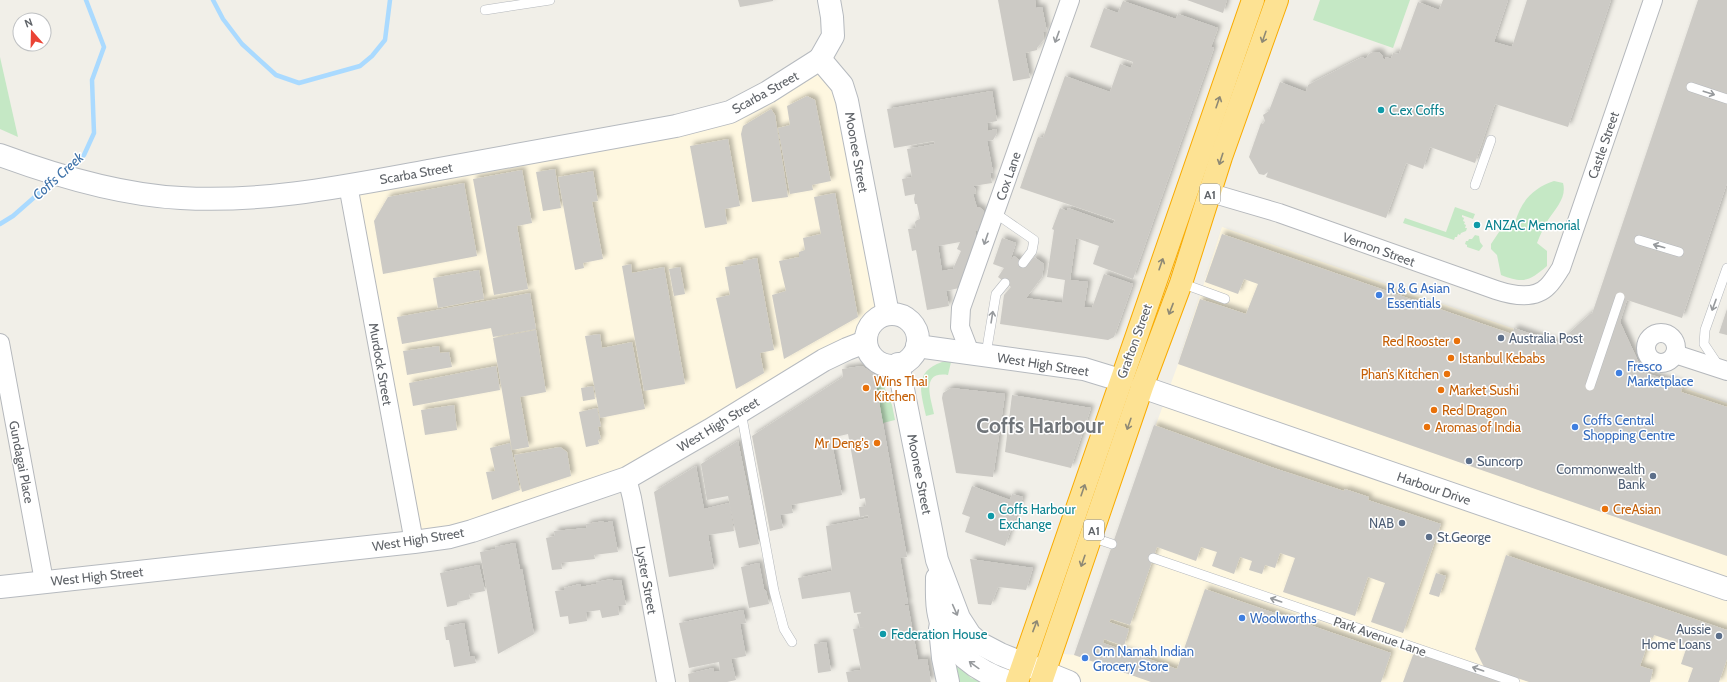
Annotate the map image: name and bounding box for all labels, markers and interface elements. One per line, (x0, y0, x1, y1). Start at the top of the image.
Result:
north arrow (12, 12, 52, 52)
text: N (23, 15, 35, 31)
one-way arrow (1053, 30, 1060, 43)
one-way arrow (1259, 30, 1267, 42)
street label: Scarba Street (729, 67, 802, 117)
one-way arrow (1703, 90, 1716, 97)
one-way arrow (1214, 96, 1222, 108)
place label: C.ex Coffs (1389, 102, 1445, 118)
marker: C.ex Coffs (1376, 105, 1386, 115)
street label: Castle Street (1584, 109, 1622, 181)
street label: Moonee Street (842, 110, 872, 194)
water label: Coffs Creek (29, 148, 88, 204)
street label: Cox Lane (992, 149, 1024, 202)
one-way arrow (1217, 153, 1224, 166)
street label: Scarba Street (378, 159, 454, 187)
road number: A1 (1200, 184, 1220, 204)
place label: ANZAC Memorial (1485, 217, 1580, 233)
marker: ANZAC Memorial (1472, 220, 1482, 230)
street label: Vernon Street (1341, 228, 1418, 270)
one-way arrow (981, 232, 989, 244)
one-way arrow (1653, 242, 1666, 249)
one-way arrow (1158, 259, 1166, 271)
place label: R & G Asian Essentials (1387, 280, 1450, 311)
marker: R & G Asian Essentials (1374, 290, 1384, 300)
one-way arrow (1710, 298, 1717, 311)
street label: Grafton Street (1113, 301, 1155, 380)
one-way arrow (1166, 303, 1174, 315)
one-way arrow (988, 311, 996, 324)
street label: Murdock Street (366, 321, 396, 407)
place label: Australia Post (1509, 330, 1583, 346)
place label: Red Rooster (1382, 333, 1450, 349)
marker: Australia Post (1496, 333, 1506, 343)
marker: Red Rooster (1452, 336, 1462, 346)
street label: West High Street (996, 349, 1091, 379)
place label: Istanbul Kebabs (1459, 350, 1546, 366)
marker: Istanbul Kebabs (1446, 353, 1456, 363)
place label: Fresco Marketplace (1627, 358, 1694, 389)
place label: Phan’s Kitchen (1361, 366, 1439, 382)
marker: Fresco Marketplace (1614, 368, 1624, 378)
marker: Phan’s Kitchen (1442, 369, 1452, 379)
place label: Wins Thai Kitchen (874, 373, 927, 404)
place label: Market Sushi (1449, 382, 1519, 398)
marker: Wins Thai Kitchen (861, 383, 871, 393)
marker: Market Sushi (1436, 385, 1446, 395)
street label: West High Street (674, 393, 762, 455)
place label: Red Dragon (1442, 402, 1507, 418)
marker: Red Dragon (1429, 405, 1439, 415)
place label: Coffs Central Shopping Centre (1583, 412, 1676, 443)
district label: Coffs Harbour (976, 413, 1104, 438)
one-way arrow (1125, 418, 1132, 431)
street label: Gundagai Place (6, 419, 38, 505)
place label: Aromas of India (1435, 419, 1522, 435)
marker: Aromas of India (1422, 422, 1432, 432)
marker: Coffs Central Shopping Centre (1570, 422, 1580, 432)
street label: Moonee Street (904, 432, 936, 516)
place label: Mr Deng's (814, 435, 870, 451)
marker: Mr Deng's (872, 438, 882, 448)
place label: Suncorp (1477, 453, 1523, 469)
marker: Suncorp (1464, 456, 1474, 466)
place label: Commonwealth Bank (1556, 461, 1645, 492)
street label: Harbour Drive (1395, 468, 1473, 508)
marker: Commonwealth Bank (1648, 471, 1658, 481)
one-way arrow (1080, 484, 1087, 497)
place label: Coffs Harbour Exchange (999, 501, 1076, 532)
place label: CreAsian (1613, 501, 1661, 517)
marker: CreAsian (1600, 504, 1610, 514)
marker: Coffs Harbour Exchange (986, 511, 996, 521)
place label: NAB (1369, 515, 1394, 531)
marker: NAB (1397, 518, 1407, 528)
road number: A1 (1084, 520, 1104, 540)
street label: West High Street (371, 524, 466, 554)
place label: St.George (1437, 529, 1491, 545)
marker: St.George (1424, 532, 1434, 542)
street label: Lyster Street (633, 545, 661, 616)
one-way arrow (1079, 554, 1086, 567)
street label: West High Street (50, 563, 145, 589)
one-way arrow (1270, 596, 1283, 603)
one-way arrow (951, 603, 959, 615)
place label: Woolworths (1250, 610, 1317, 626)
marker: Woolworths (1237, 613, 1247, 623)
street label: Park Avenue Lane (1331, 613, 1429, 659)
one-way arrow (1032, 621, 1040, 633)
place label: Aussie Home Loans (1641, 621, 1712, 652)
place label: Federation House (891, 626, 988, 642)
marker: Federation House (878, 629, 888, 639)
marker: Aussie Home Loans (1714, 631, 1724, 641)
place label: Om Namah Indian Grocery Store (1093, 643, 1194, 674)
marker: Om Namah Indian Grocery Store (1080, 653, 1090, 663)
one-way arrow (969, 661, 980, 669)
one-way arrow (1473, 665, 1485, 673)

